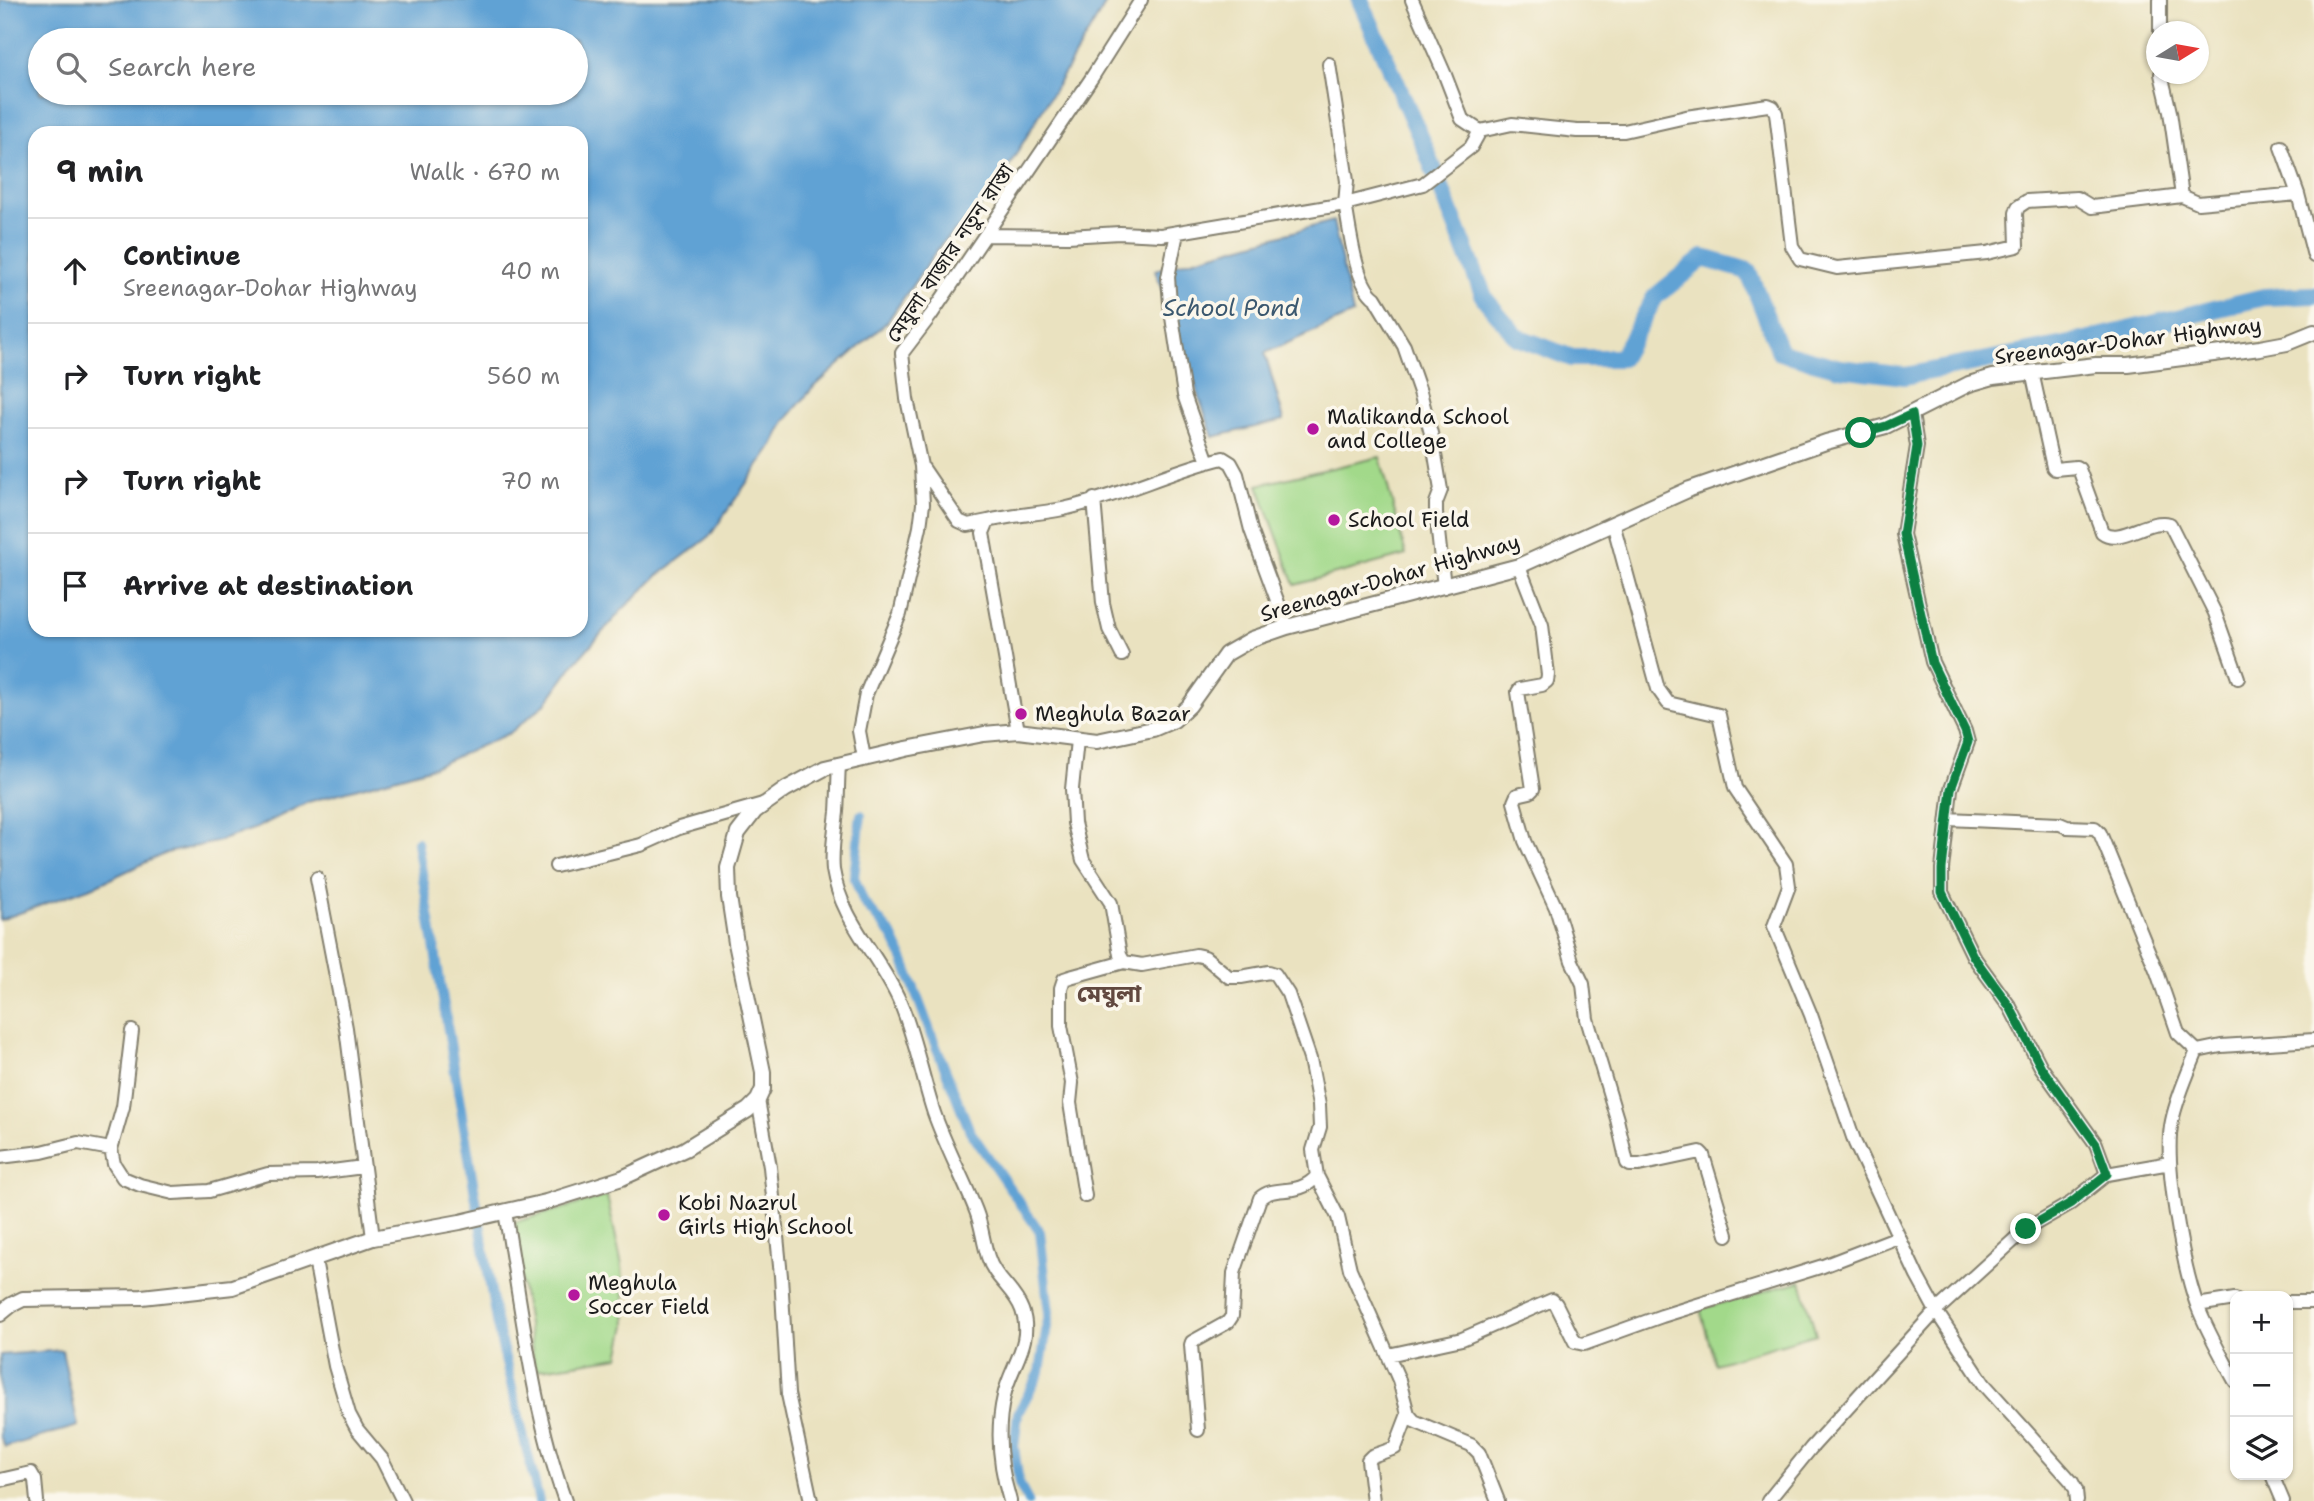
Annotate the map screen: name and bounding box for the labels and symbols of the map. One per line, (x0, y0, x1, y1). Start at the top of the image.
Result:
north arrow (2146, 21, 2209, 84)
street label: মেঘুলা বাজার নতুন রাস্তা (880, 158, 1021, 348)
water label: School Pond (1163, 293, 1300, 323)
street label: Sreenagar-Dohar Highway (1993, 311, 2263, 371)
place label: Malikanda School and College (1327, 403, 1510, 455)
route start (1845, 417, 1876, 448)
marker: Malikanda School and College (1305, 421, 1321, 437)
place label: School Field (1348, 506, 1469, 534)
marker: School Field (1326, 512, 1342, 528)
street label: Sreenagar-Dohar Highway (1257, 527, 1523, 629)
place label: Meghula Bazar (1035, 700, 1191, 728)
marker: Meghula Bazar (1013, 706, 1029, 722)
district label: মেঘুলা (1077, 978, 1142, 1010)
place label: Kobi Nazrul Girls High School (678, 1189, 853, 1241)
marker: Kobi Nazrul Girls High School (656, 1207, 672, 1223)
route end (2010, 1213, 2041, 1244)
place label: Meghula Soccer Field (588, 1269, 709, 1321)
marker: Meghula Soccer Field (566, 1287, 582, 1303)

